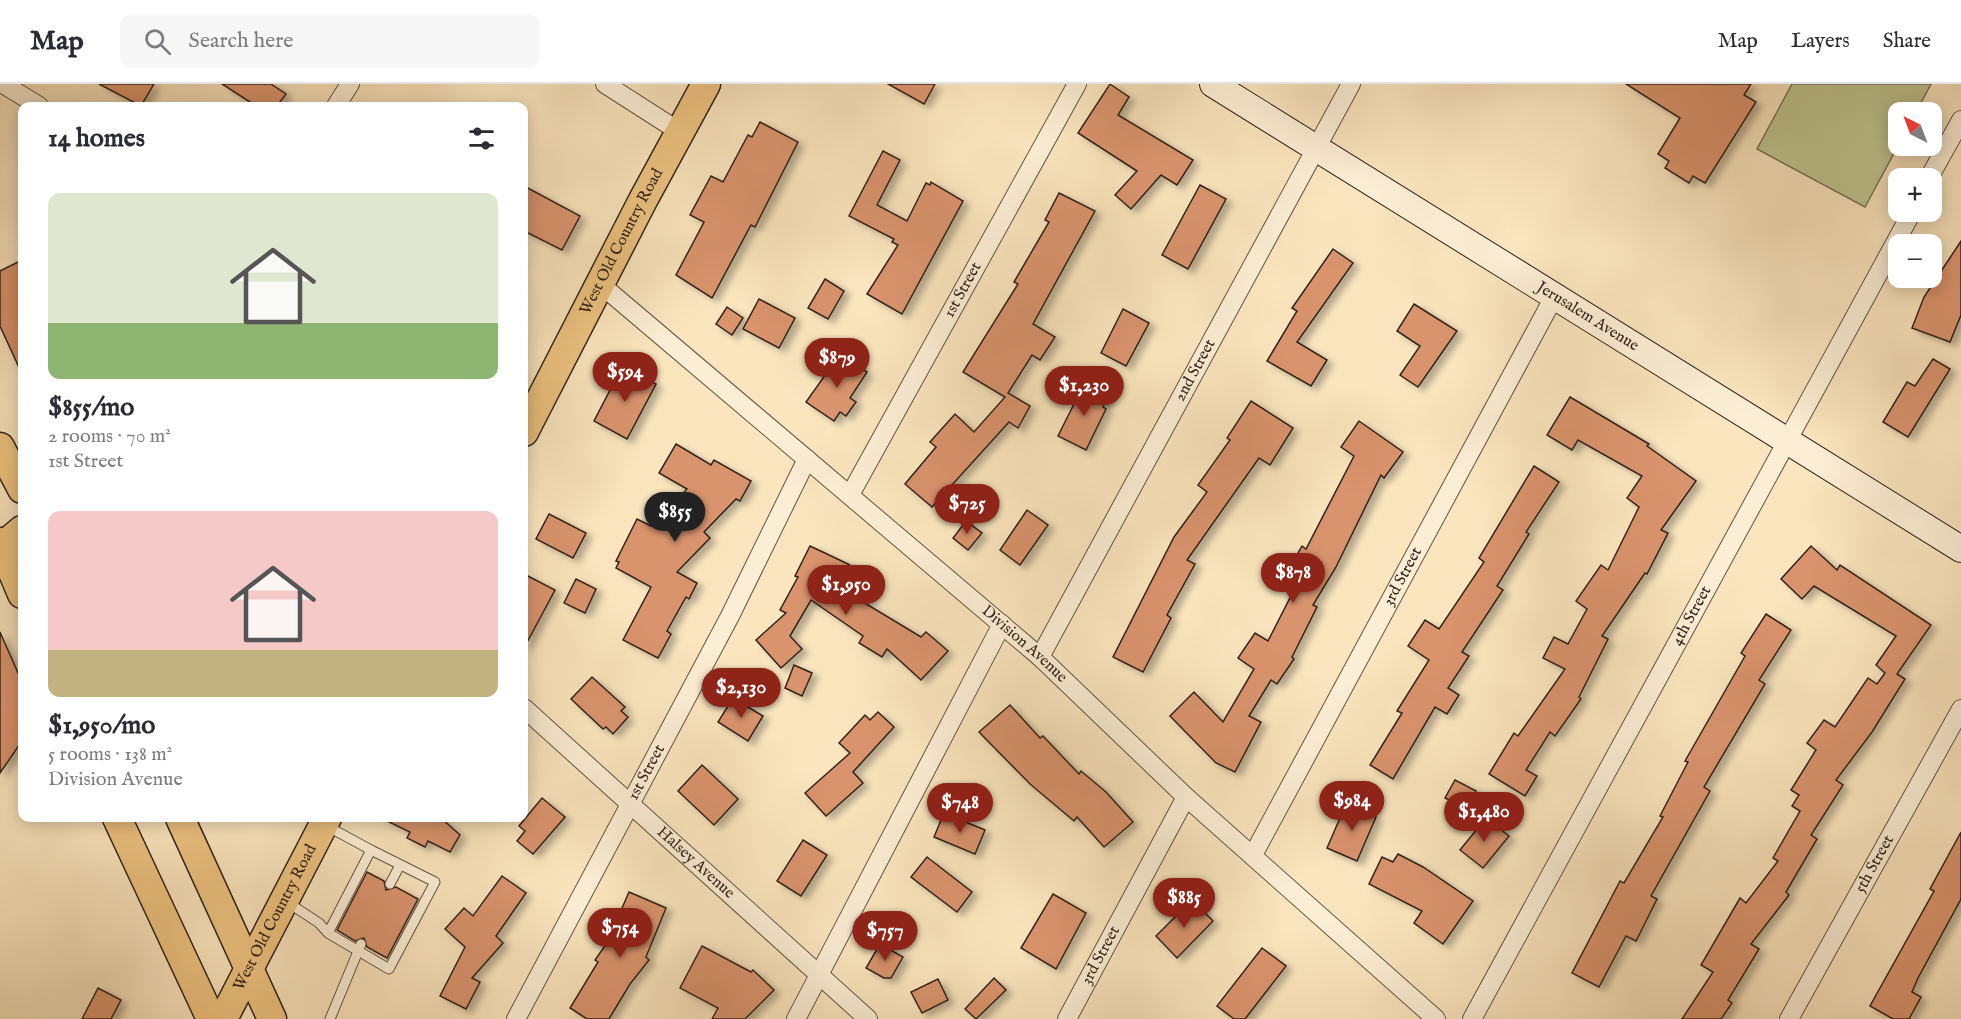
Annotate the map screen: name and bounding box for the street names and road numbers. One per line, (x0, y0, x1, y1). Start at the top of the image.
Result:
street label: West Old Country Road (576, 165, 668, 318)
street label: 1st Street (940, 258, 987, 321)
street label: Jerusalem Avenue (1531, 276, 1642, 356)
street label: 2nd Street (1171, 335, 1221, 405)
street label: 3rd Street (1379, 544, 1427, 610)
street label: 4th Street (1667, 582, 1716, 649)
street label: Division Avenue (977, 601, 1071, 688)
street label: 1st Street (624, 741, 670, 804)
street label: Halsey Avenue (652, 823, 739, 903)
street label: 5th Street (1851, 831, 1899, 897)
street label: West Old Country Road (229, 841, 322, 994)
street label: 3rd Street (1077, 922, 1125, 988)

